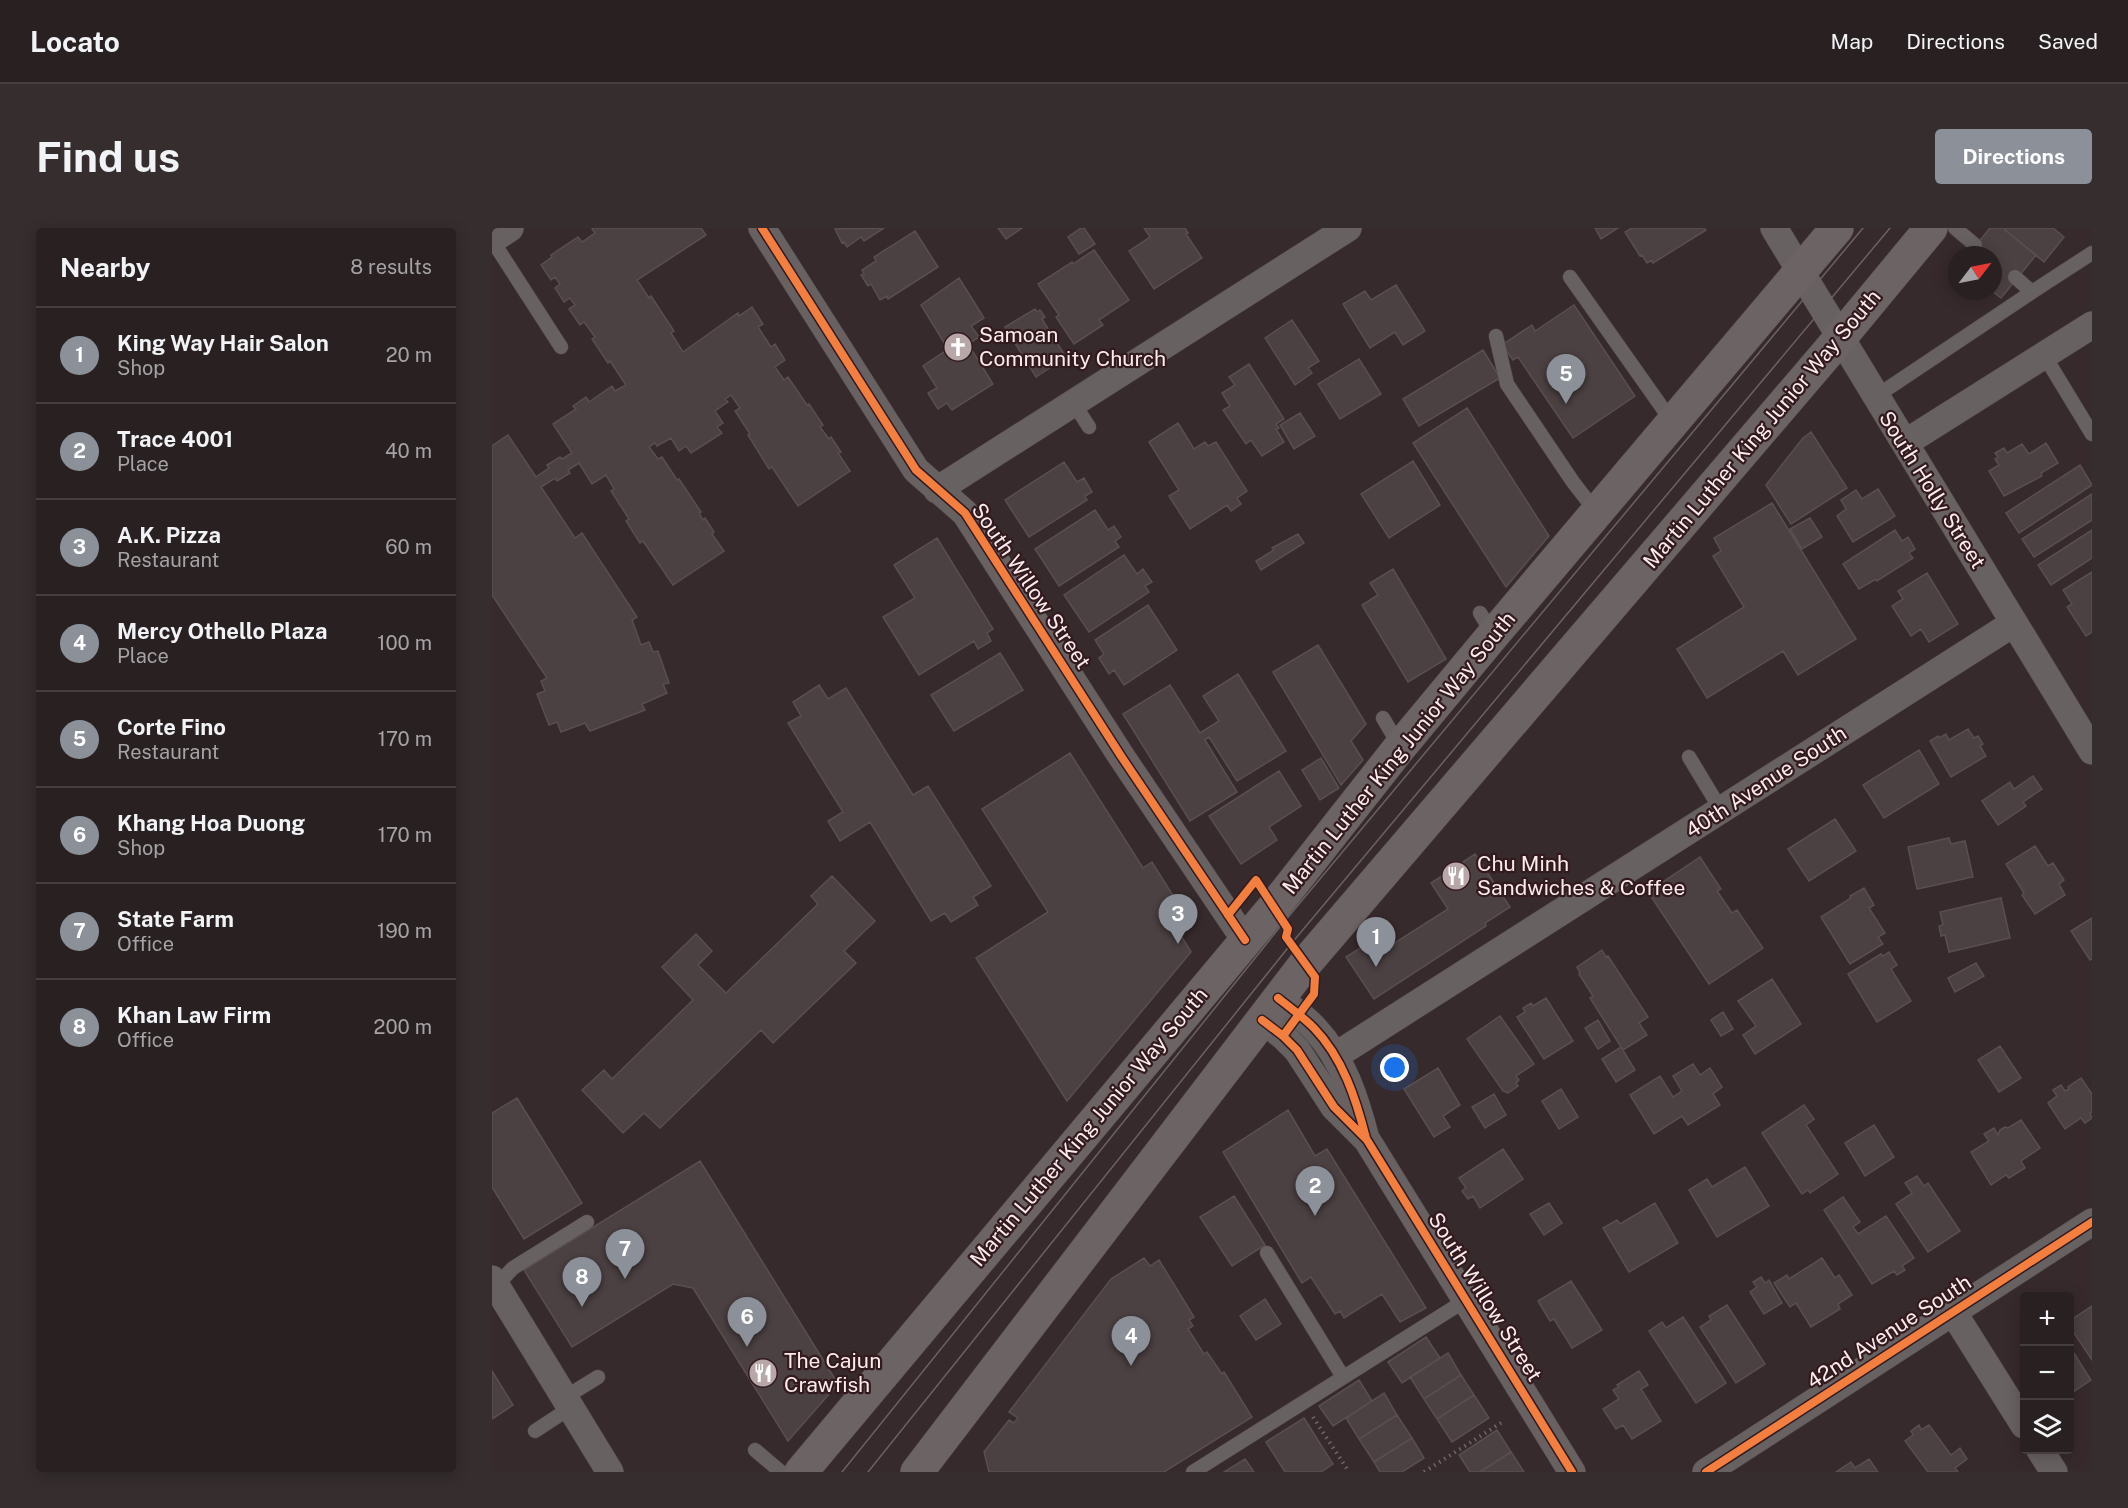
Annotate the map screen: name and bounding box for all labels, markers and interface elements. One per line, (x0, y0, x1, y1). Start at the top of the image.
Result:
text: Locato (30, 25, 120, 58)
text: Map (1831, 29, 1873, 54)
text: Directions (1906, 29, 2005, 54)
text: Saved (2038, 29, 2098, 54)
button: Directions (1935, 129, 2092, 184)
text: Find us (36, 132, 180, 181)
north arrow (1948, 246, 2002, 300)
text: Nearby (60, 252, 150, 283)
text: 8 results (350, 255, 432, 279)
street label: Martin Luther King Junior Way South (1638, 284, 1886, 573)
place label: Samoan Community Church (979, 322, 1166, 371)
text: King Way Hair Salon (117, 330, 329, 356)
church icon: Samoan Community Church (942, 331, 974, 363)
text: 1 (75, 343, 84, 367)
text: 20 m (386, 343, 432, 367)
pin: 5 (1546, 354, 1586, 404)
text: Shop (117, 356, 165, 380)
street label: South Holly Street (1874, 406, 1991, 573)
text: Trace 4001 (117, 426, 233, 452)
text: 2 (73, 439, 86, 463)
text: 40 m (385, 439, 432, 463)
text: Place (117, 452, 169, 476)
street label: South Willow Street (967, 498, 1096, 673)
text: A.K. Pizza (117, 522, 221, 548)
text: 3 (73, 535, 86, 559)
text: 60 m (385, 535, 432, 559)
text: Restaurant (117, 548, 219, 572)
street label: Martin Luther King Junior Way South (1277, 606, 1520, 899)
text: Mercy Othello Plaza (117, 618, 327, 644)
text: 4 (73, 631, 86, 655)
text: 100 m (377, 631, 432, 655)
text: Place (117, 644, 169, 668)
text: Corte Fino (117, 714, 226, 740)
street label: 40th Avenue South (1681, 720, 1851, 843)
text: 5 (73, 727, 86, 751)
text: 170 m (378, 727, 432, 751)
text: Restaurant (117, 740, 219, 764)
text: Khang Hoa Duong (117, 810, 305, 836)
text: 6 (73, 823, 86, 847)
text: 170 m (378, 823, 432, 847)
text: Shop (117, 836, 165, 860)
place label: Chu Minh Sandwiches & Coffee (1477, 851, 1685, 900)
restaurant icon: Chu Minh Sandwiches & Coffee (1440, 860, 1472, 892)
pin: 3 (1158, 894, 1198, 944)
text: State Farm (117, 906, 234, 932)
pin: 1 (1356, 918, 1396, 967)
text: 7 (73, 919, 86, 943)
text: 190 m (377, 919, 432, 943)
text: Office (117, 932, 174, 956)
street label: Martin Luther King Junior Way South (965, 982, 1213, 1271)
text: Khan Law Firm (117, 1002, 271, 1028)
text: 8 (73, 1015, 86, 1039)
text: 200 m (374, 1015, 432, 1039)
text: Office (117, 1028, 174, 1052)
your location (1380, 1053, 1409, 1082)
pin: 2 (1296, 1166, 1334, 1216)
street label: South Willow Street (1423, 1208, 1548, 1386)
pin: 7 (606, 1230, 644, 1279)
pin: 8 (562, 1258, 602, 1307)
street label: 42nd Avenue South (1802, 1269, 1976, 1394)
map controls (2020, 1292, 2074, 1454)
button: + (2020, 1292, 2074, 1346)
pin: 6 (728, 1298, 766, 1347)
pin: 4 (1112, 1316, 1150, 1366)
button: − (2020, 1346, 2074, 1400)
place label: The Cajun Crawfish (784, 1348, 881, 1397)
restaurant icon: The Cajun Crawfish (747, 1357, 779, 1389)
button: layers (2020, 1400, 2074, 1454)

